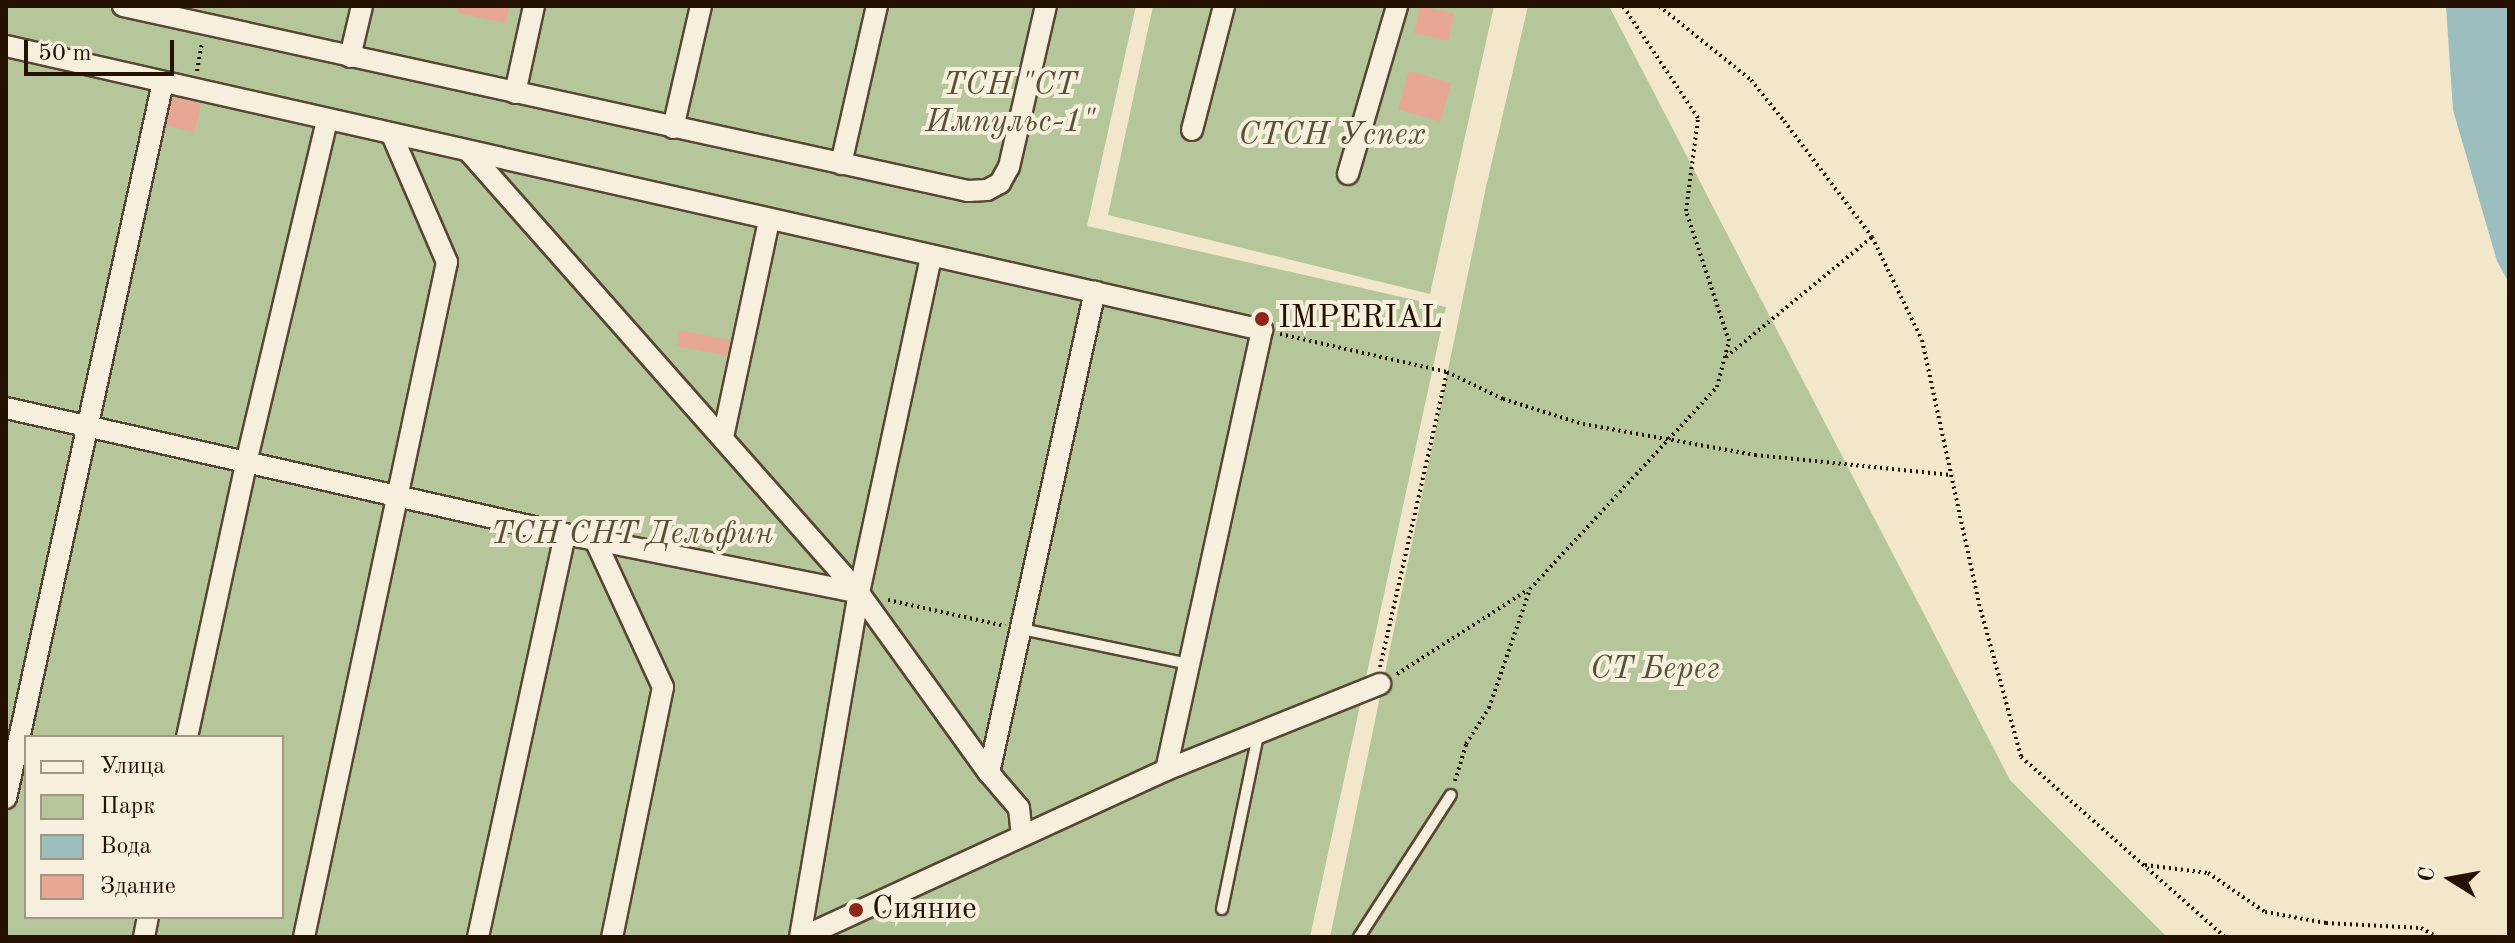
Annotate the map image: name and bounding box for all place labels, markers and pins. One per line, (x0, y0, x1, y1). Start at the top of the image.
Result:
place label: IMPERIAL (1278, 300, 1443, 338)
marker: IMPERIAL (1253, 310, 1271, 328)
place label: Сияние (872, 891, 977, 929)
marker: Сияние (847, 901, 865, 919)

